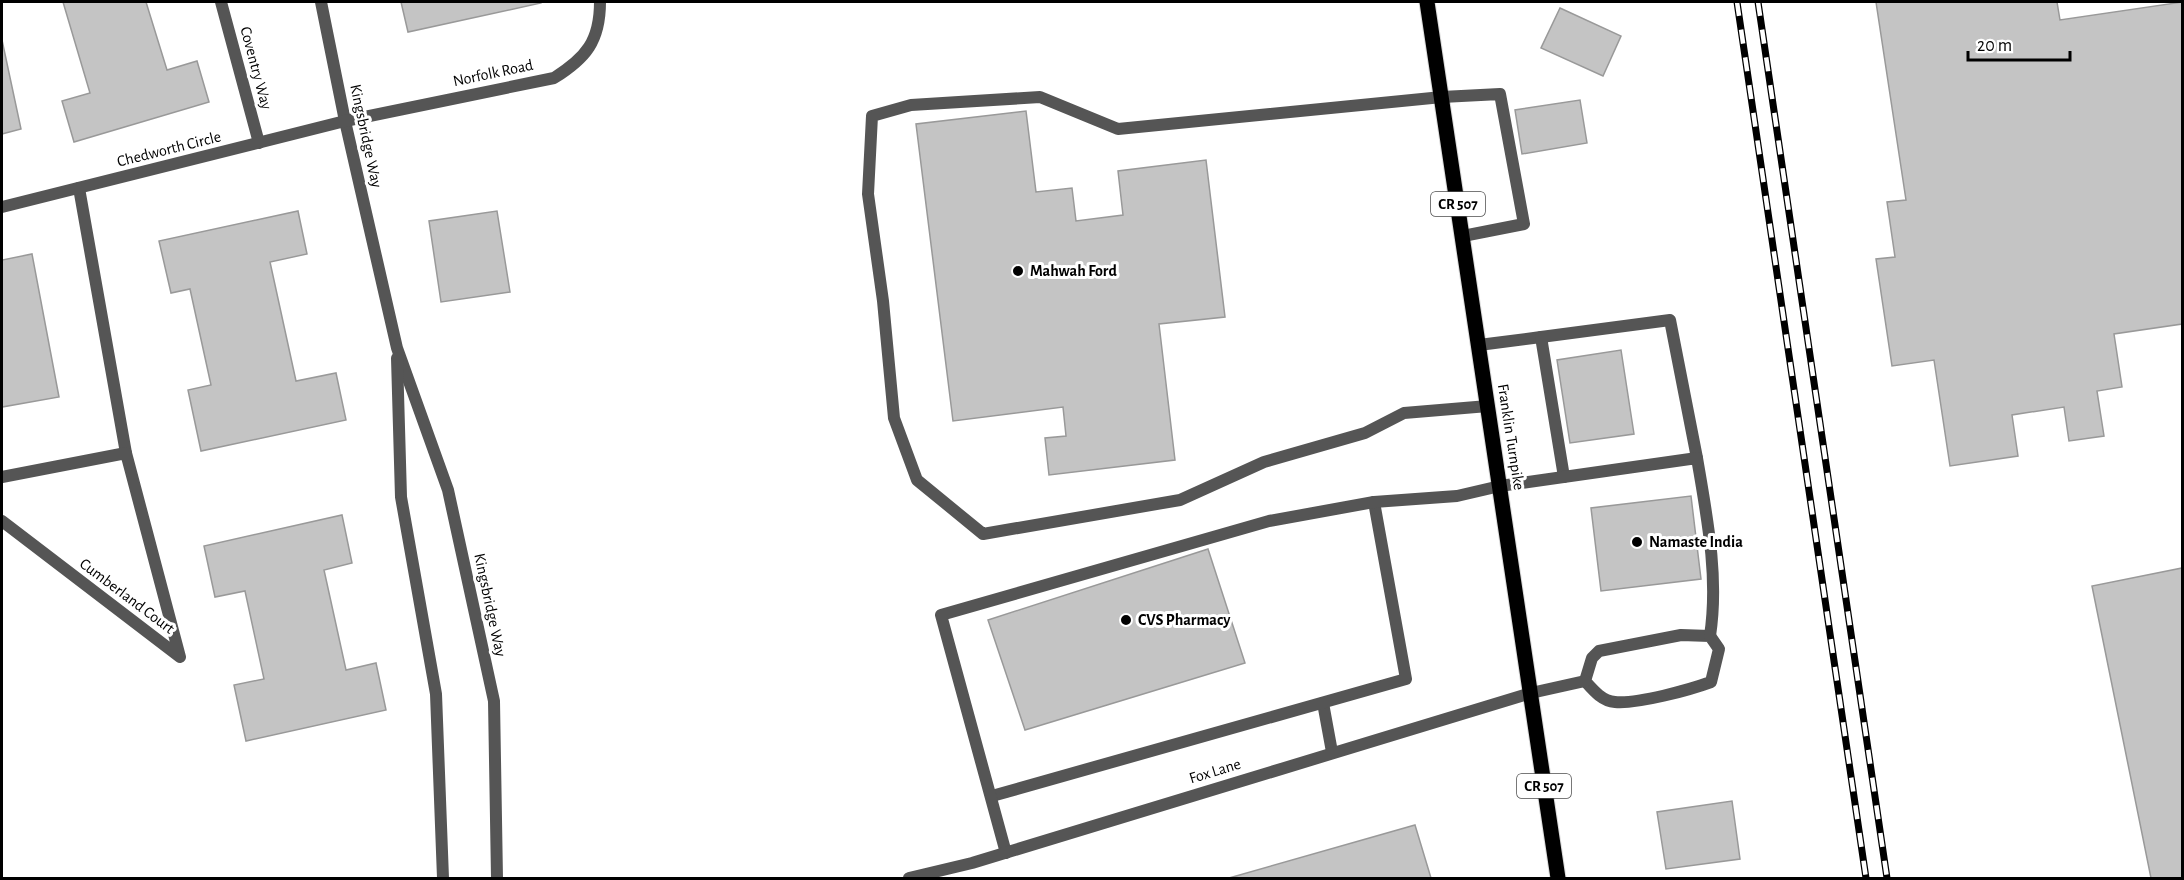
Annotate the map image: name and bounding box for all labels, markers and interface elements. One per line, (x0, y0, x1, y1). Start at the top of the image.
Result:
scale bar (1968, 24, 2070, 62)
street label: Coventry Way (236, 25, 275, 112)
text: 20 m (1977, 37, 2012, 55)
street label: Norfolk Road (451, 57, 535, 89)
street label: Kingsbridge Way (346, 83, 385, 190)
street label: Chedworth Circle (115, 128, 223, 170)
road number: CR 507 (1431, 192, 1485, 216)
place label: Mahwah Ford (1030, 263, 1117, 279)
marker: Mahwah Ford (1011, 264, 1025, 278)
street label: Franklin Turnpike (1495, 383, 1527, 491)
place label: Namaste India (1649, 534, 1743, 550)
marker: Namaste India (1630, 535, 1644, 549)
street label: Kingsbridge Way (470, 552, 509, 659)
street label: Cumberland Court (77, 555, 177, 637)
place label: CVS Pharmacy (1138, 612, 1231, 629)
marker: CVS Pharmacy (1119, 613, 1133, 627)
street label: Fox Lane (1187, 756, 1243, 786)
road number: CR 507 (1517, 774, 1571, 798)

